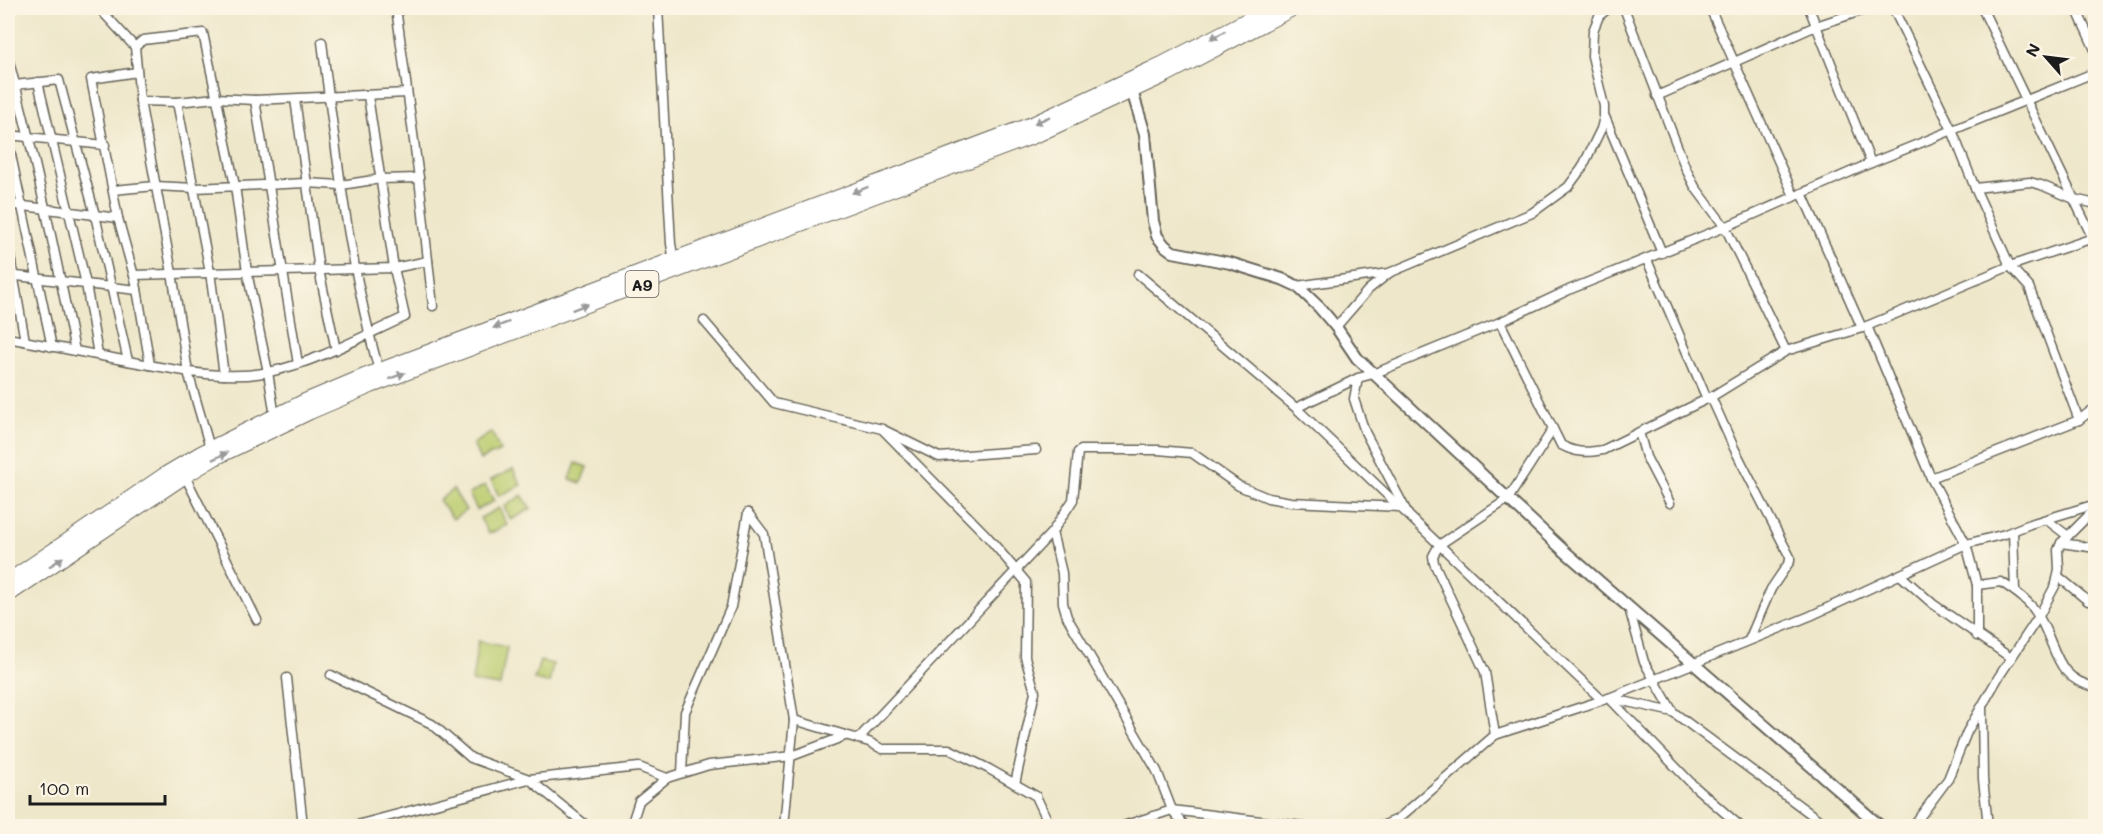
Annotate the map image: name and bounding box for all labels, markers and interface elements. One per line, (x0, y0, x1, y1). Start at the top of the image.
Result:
north arrow (2016, 27, 2076, 87)
one-way arrow (1209, 30, 1226, 40)
text: N (2020, 39, 2044, 60)
one-way arrow (1033, 115, 1051, 125)
one-way arrow (851, 185, 869, 195)
road number: A9 (626, 271, 658, 297)
one-way arrow (571, 302, 589, 312)
one-way arrow (492, 321, 510, 330)
one-way arrow (389, 371, 407, 381)
one-way arrow (211, 451, 228, 461)
one-way arrow (48, 557, 64, 568)
scale bar (30, 768, 165, 806)
text: 100 m (39, 776, 89, 800)

